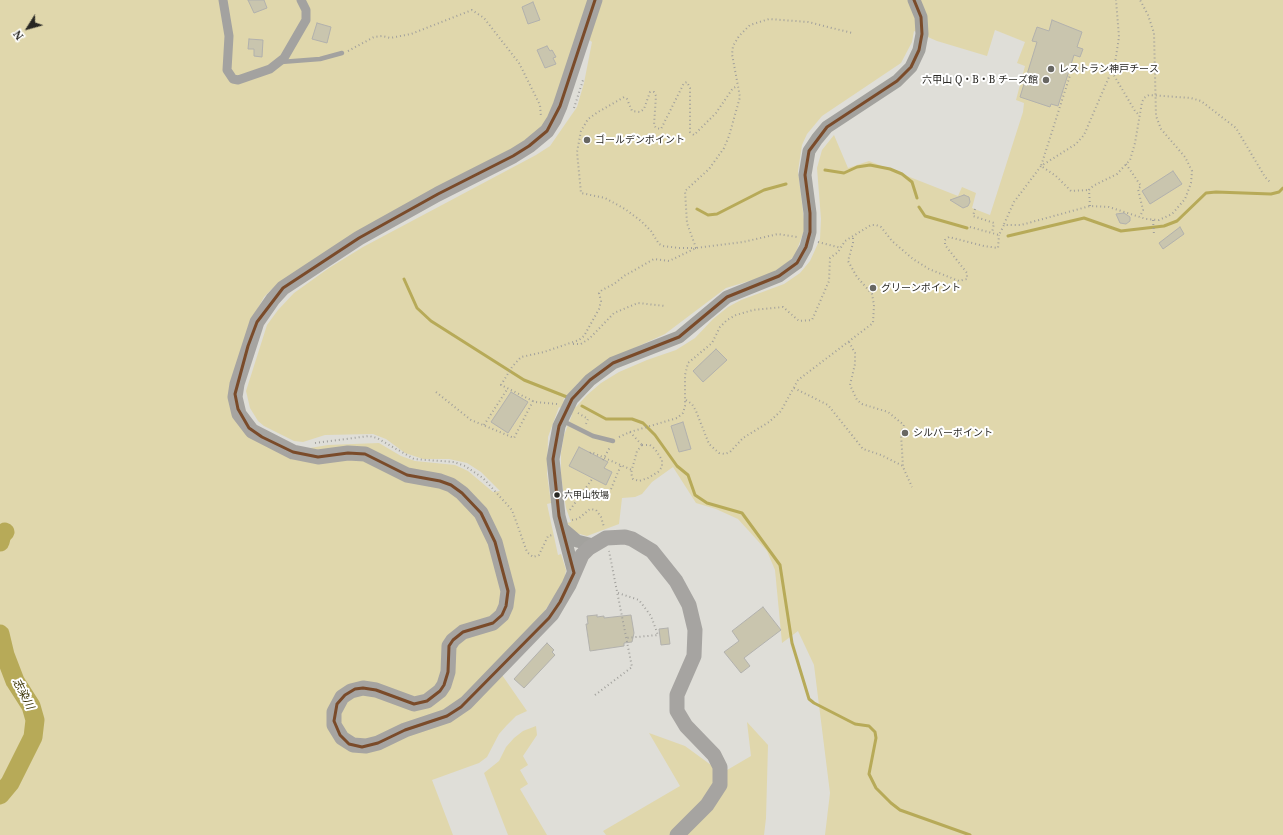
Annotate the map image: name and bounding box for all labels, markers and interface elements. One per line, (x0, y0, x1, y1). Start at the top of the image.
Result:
north arrow (8, 8, 48, 48)
text: N (9, 28, 27, 44)
place label: レストラン神戸チース (1059, 63, 1159, 75)
marker: レストラン神戸チース (1046, 64, 1056, 74)
place label: 六甲山 Q・B・B チーズ館 (922, 74, 1038, 86)
marker: 六甲山 Q・B・B チーズ館 (1041, 75, 1051, 85)
place label: ゴールデンポイント (595, 134, 685, 146)
marker: ゴールデンポイント (582, 135, 592, 145)
place label: グリーンポイント (881, 282, 961, 294)
marker: グリーンポイント (868, 283, 878, 293)
place label: シルバーポイント (913, 427, 993, 439)
marker: シルバーポイント (900, 428, 910, 438)
marker: 六甲山牧場 (552, 490, 562, 500)
place label: 六甲山牧場 (564, 490, 609, 500)
water label: 志染川 (10, 676, 36, 712)

